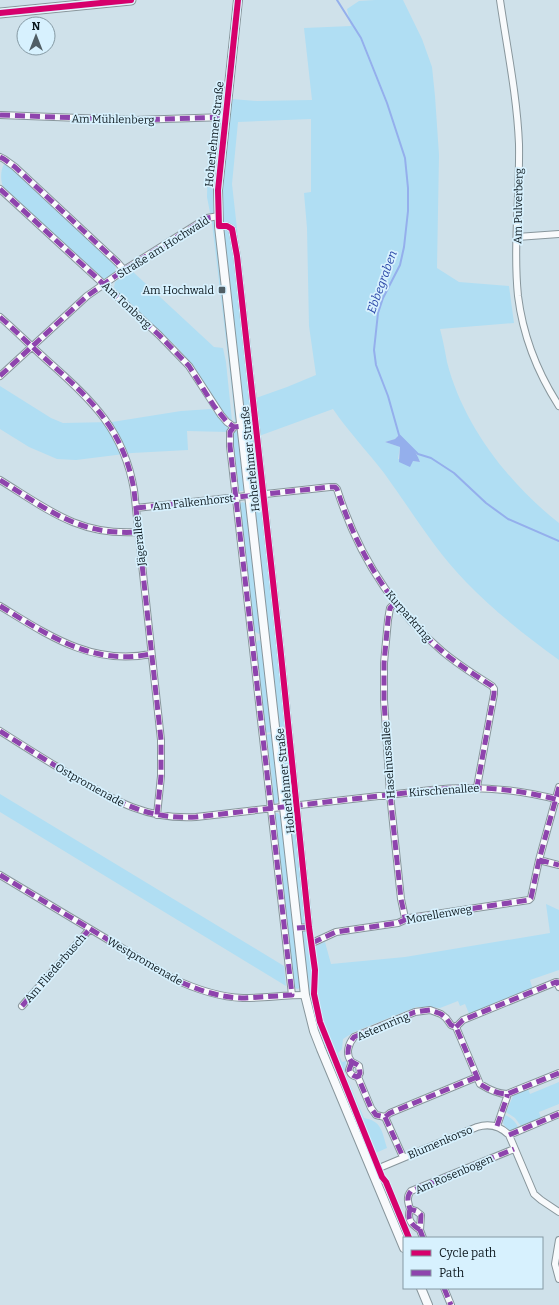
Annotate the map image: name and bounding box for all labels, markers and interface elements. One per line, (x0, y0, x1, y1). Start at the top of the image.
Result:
north arrow (16, 16, 56, 56)
text: N (32, 20, 41, 33)
street label: Hoherlehmer Straße (202, 81, 227, 187)
street label: Am Mühlenberg (71, 112, 155, 127)
street label: Am Pulverberg (511, 168, 526, 244)
street label: Straße am Hochwald (115, 214, 212, 281)
water label: Ebbegraben (364, 249, 400, 315)
street label: Am Tonberg (99, 279, 154, 331)
place label: Am Hochwald (143, 284, 214, 297)
marker: Am Hochwald (217, 285, 227, 295)
street label: Hoherlehmer Straße (238, 406, 263, 512)
street label: Am Falkenhorst (152, 492, 234, 513)
street label: Jägerallee (130, 515, 149, 568)
street label: Kurparkring (383, 588, 434, 645)
street label: Haselnussallee (379, 721, 398, 799)
street label: Hoherlehmer Straße (273, 728, 298, 834)
street label: Ostpromenade (53, 761, 127, 810)
street label: Kirschenallee (408, 782, 480, 799)
street label: Morellenweg (405, 902, 473, 927)
street label: Am Fliederbusch (22, 931, 89, 1005)
street label: Westpromenade (105, 934, 185, 988)
street label: Asternring (355, 1010, 411, 1043)
street label: Blumenkorso (406, 1123, 474, 1162)
street label: Am Rosenbogen (413, 1152, 495, 1197)
legend (403, 1237, 543, 1289)
text: Cycle path (439, 1246, 497, 1260)
text: Path (439, 1266, 465, 1280)

